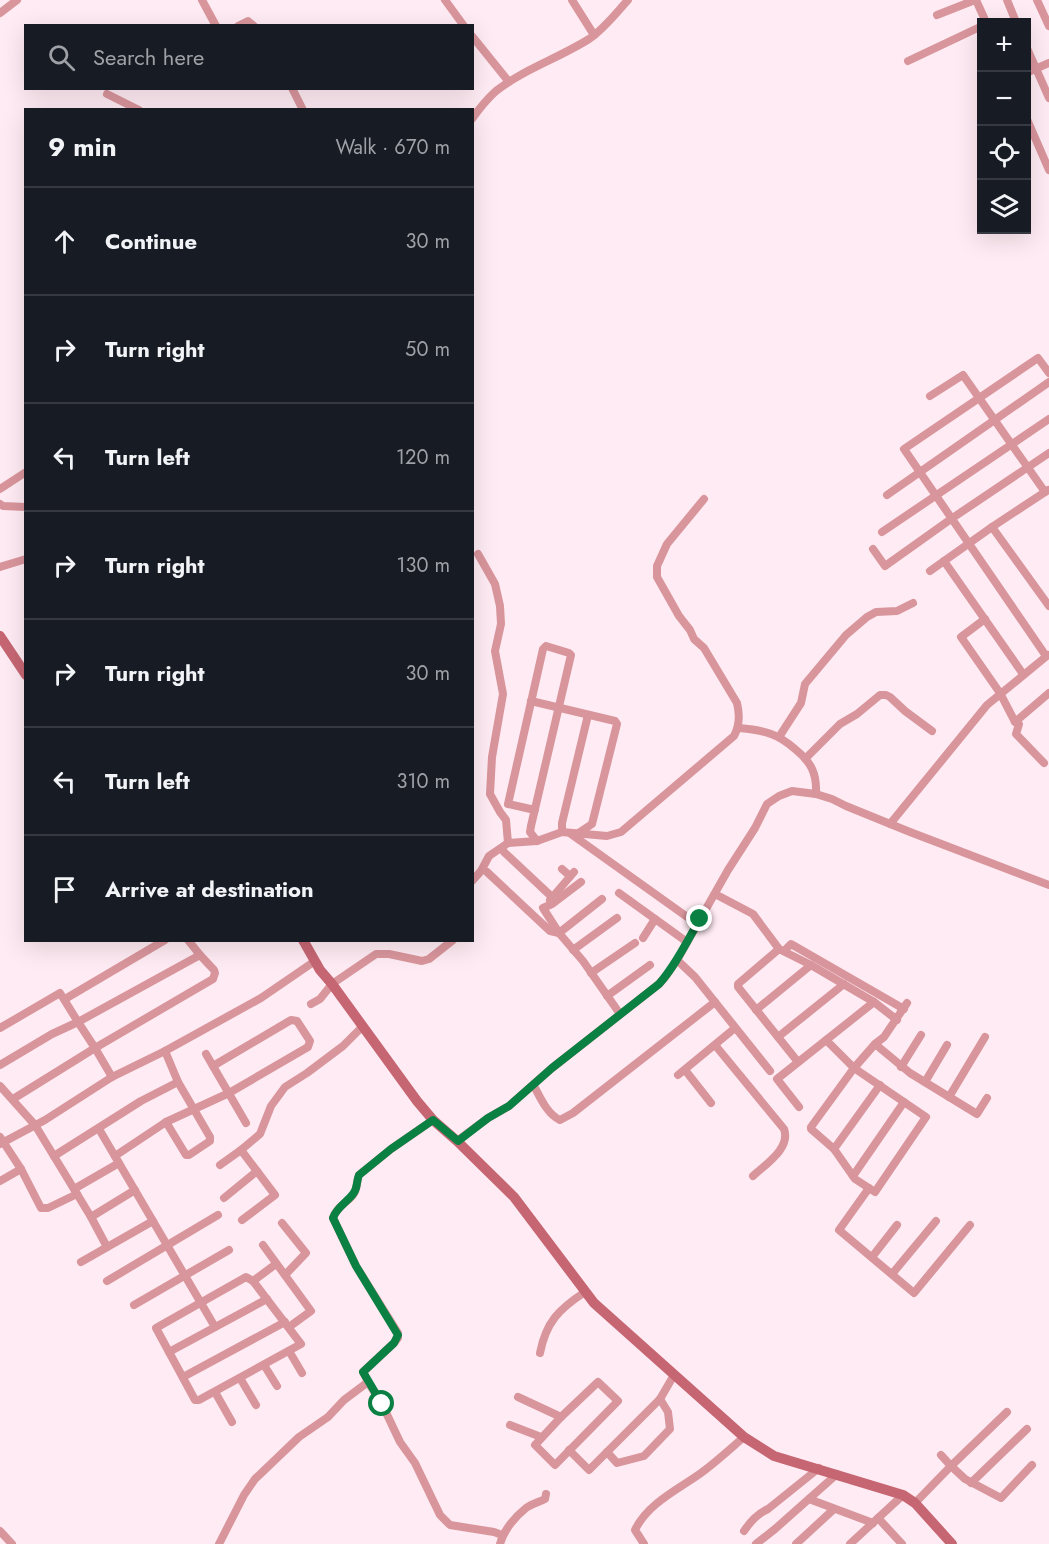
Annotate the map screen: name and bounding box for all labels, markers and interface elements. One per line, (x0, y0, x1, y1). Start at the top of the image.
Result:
map controls (977, 18, 1031, 234)
button: + (977, 18, 1031, 72)
search box (24, 24, 474, 90)
icon: search (45, 41, 78, 74)
text: Search here (93, 41, 204, 73)
button: − (977, 72, 1031, 126)
button: locate (977, 126, 1031, 180)
text: 9 min (48, 128, 117, 166)
text: Walk · 670 m (336, 133, 450, 162)
button: layers (977, 180, 1031, 234)
icon: ahead (48, 225, 81, 258)
text: Continue (105, 225, 197, 257)
text: 30 m (405, 227, 450, 256)
icon: right (48, 333, 81, 366)
text: Turn right (105, 333, 205, 365)
text: 50 m (405, 335, 450, 364)
icon: left (48, 441, 81, 474)
text: Turn left (105, 441, 190, 473)
text: 120 m (396, 443, 450, 472)
icon: right (48, 549, 81, 582)
text: Turn right (105, 549, 205, 581)
text: 130 m (396, 551, 450, 580)
icon: right (48, 657, 81, 690)
text: Turn right (105, 657, 205, 689)
text: 30 m (405, 659, 450, 688)
icon: left (48, 765, 81, 798)
text: Turn left (105, 765, 190, 797)
text: 310 m (396, 767, 450, 796)
icon: arrive (48, 873, 81, 906)
text: Arrive at destination (105, 873, 314, 905)
route end (686, 905, 712, 931)
route start (368, 1390, 394, 1416)

